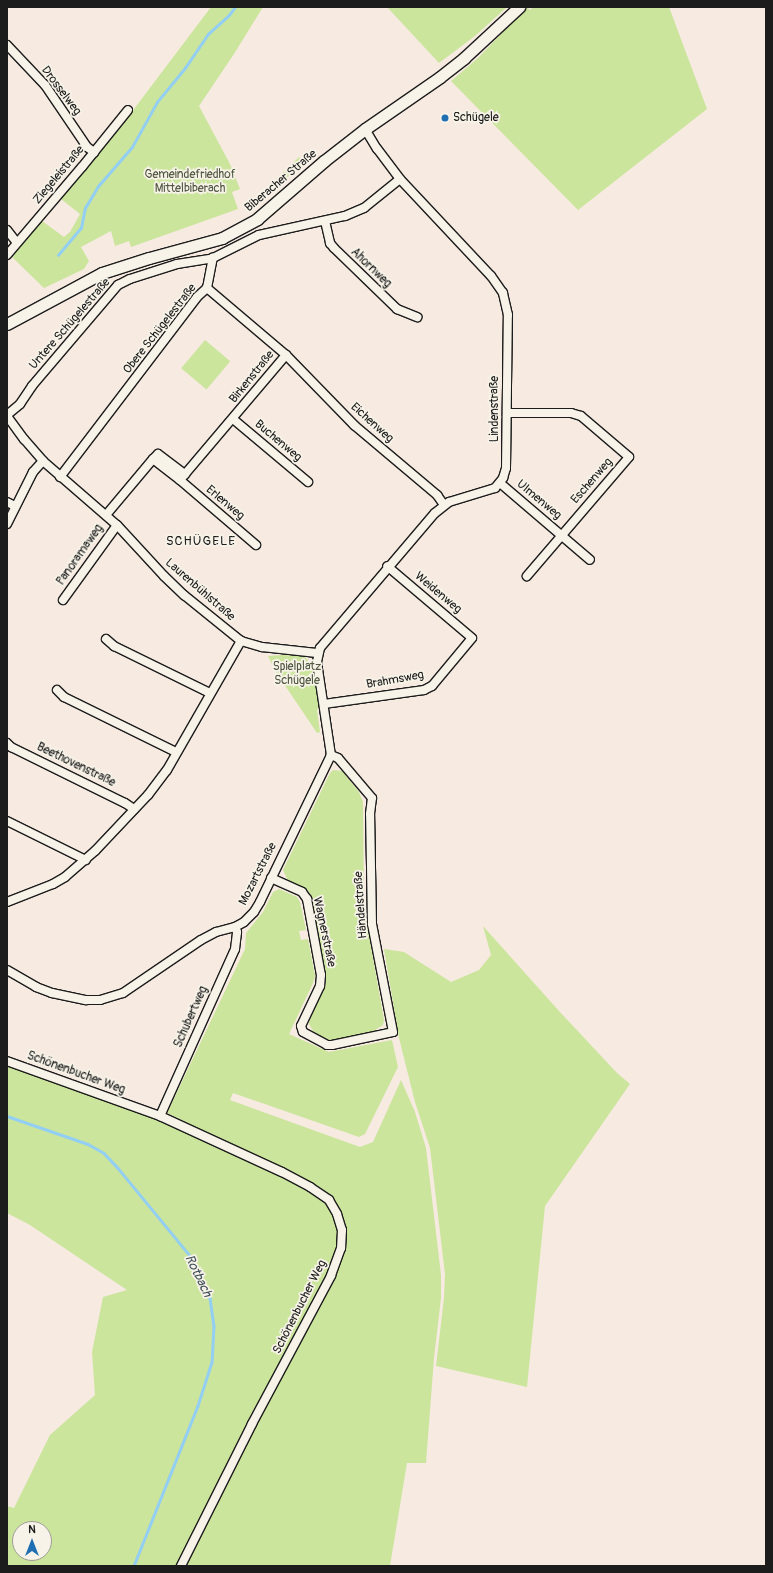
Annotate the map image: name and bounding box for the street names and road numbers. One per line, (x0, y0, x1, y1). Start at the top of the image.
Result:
street label: Drosselweg (38, 64, 84, 118)
street label: Ziegeleistraße (30, 143, 88, 207)
street label: Biberacher Straße (242, 147, 320, 215)
street label: Ahornweg (348, 245, 394, 291)
street label: Untere Schügelestraße (26, 275, 114, 373)
street label: Obere Schügelestraße (120, 281, 200, 377)
street label: Birkenstraße (227, 348, 277, 406)
street label: Lindenstraße (488, 376, 502, 442)
street label: Eichenweg (348, 400, 396, 446)
street label: Buchenweg (252, 417, 304, 465)
street label: Eschenweg (568, 455, 616, 507)
street label: Ulmenweg (514, 477, 564, 523)
street label: Erlenweg (203, 483, 247, 523)
street label: Panoramaweg (54, 522, 106, 588)
street label: Laurenbühlstraße (162, 556, 238, 624)
street label: Weidenweg (412, 569, 464, 617)
street label: Brahmsweg (365, 668, 425, 692)
street label: Beethovenstraße (34, 740, 118, 790)
street label: Mozartstraße (236, 840, 280, 908)
street label: Händelstraße (351, 871, 371, 939)
street label: Wagnerstraße (310, 896, 338, 968)
street label: Schubertweg (171, 984, 211, 1050)
street label: Schönenbucher Weg (25, 1049, 127, 1097)
street label: Schönenbucher Weg (270, 1258, 330, 1356)

